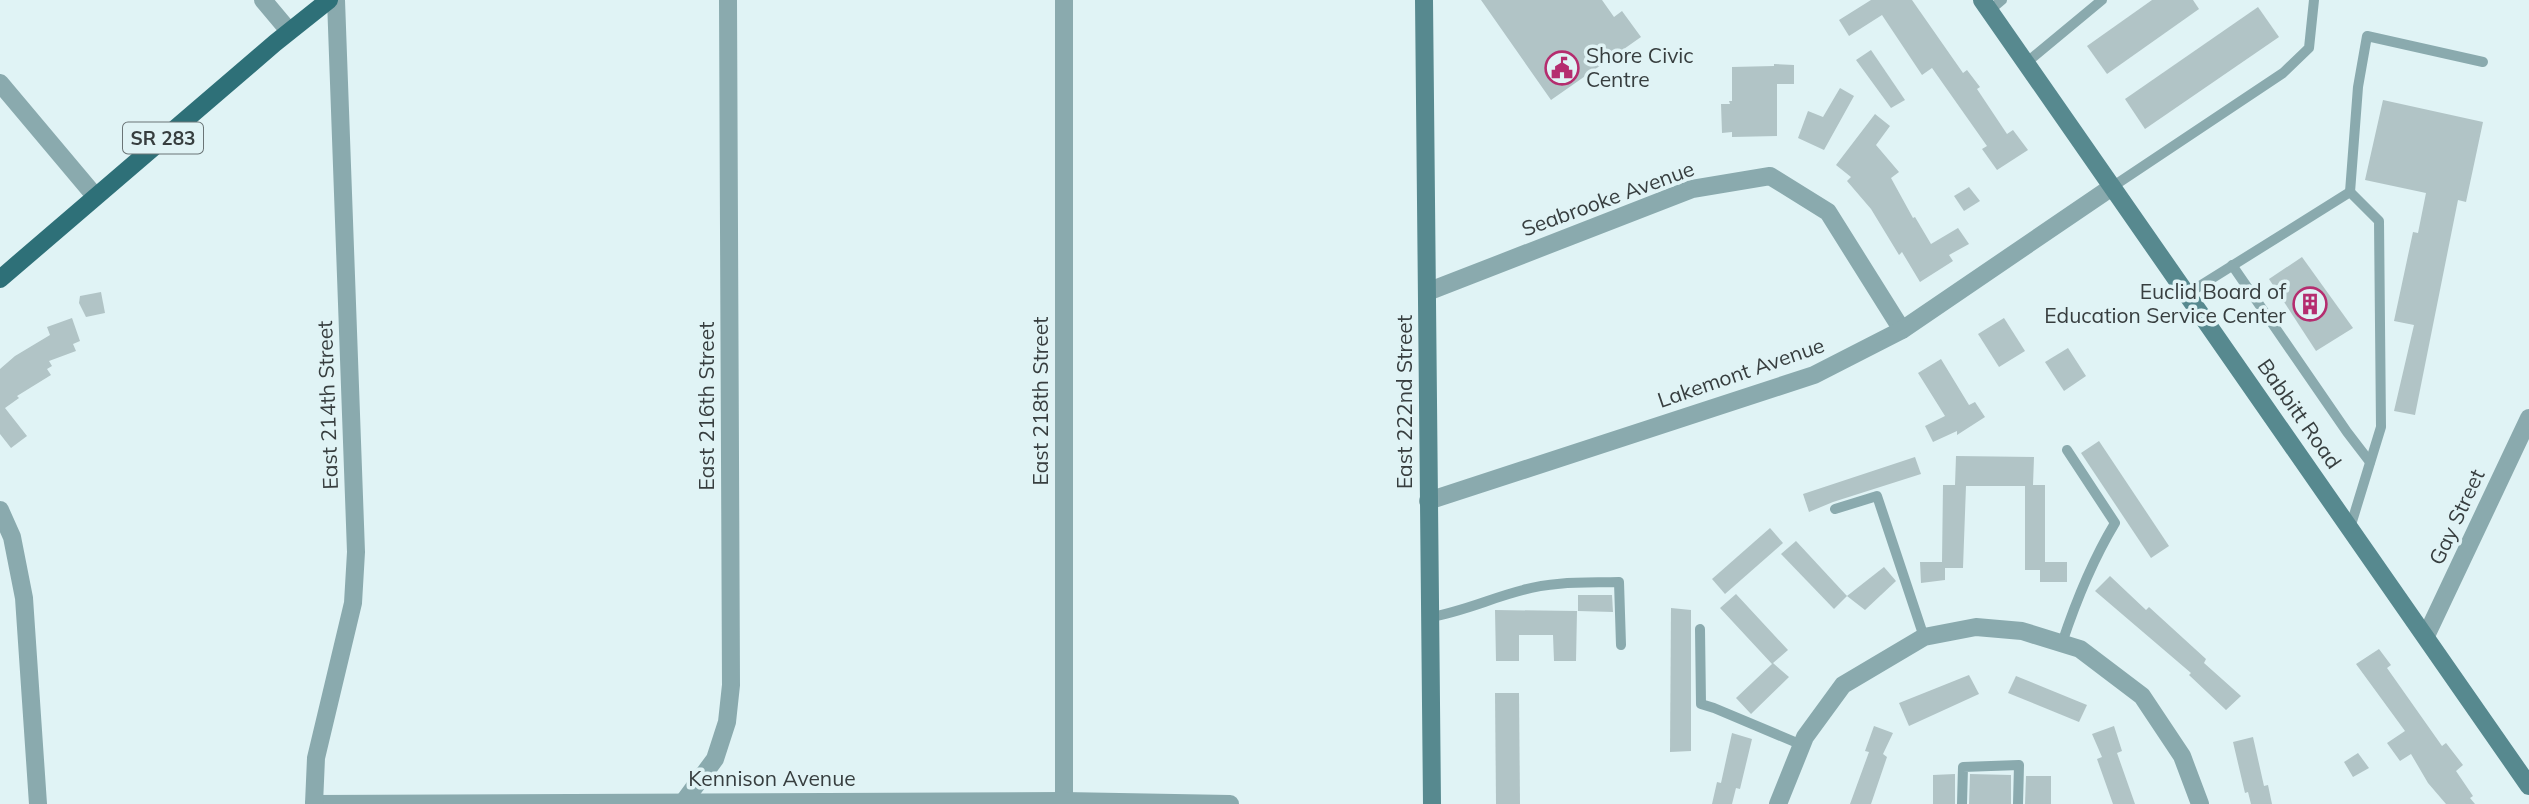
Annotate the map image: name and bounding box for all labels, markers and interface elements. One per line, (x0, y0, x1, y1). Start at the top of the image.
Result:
place label: Shore Civic Centre (1586, 42, 1694, 92)
public building icon: Shore Civic Centre (1543, 49, 1581, 87)
road number: SR 283 (123, 122, 203, 154)
street label: Seabrooke Avenue (1518, 155, 1698, 241)
place label: Euclid Board of Education Service Center (2044, 278, 2287, 328)
building icon: Euclid Board of Education Service Center (2291, 285, 2329, 323)
street label: East 222nd Street (1391, 315, 1417, 489)
street label: East 218th Street (1027, 317, 1053, 485)
street label: East 214th Street (311, 320, 343, 490)
street label: East 216th Street (693, 322, 719, 490)
street label: Lakemont Avenue (1654, 331, 1828, 413)
street label: Babbitt Road (2252, 353, 2347, 474)
street label: Gay Street (2423, 465, 2490, 569)
street label: Kennison Avenue (688, 765, 856, 791)

